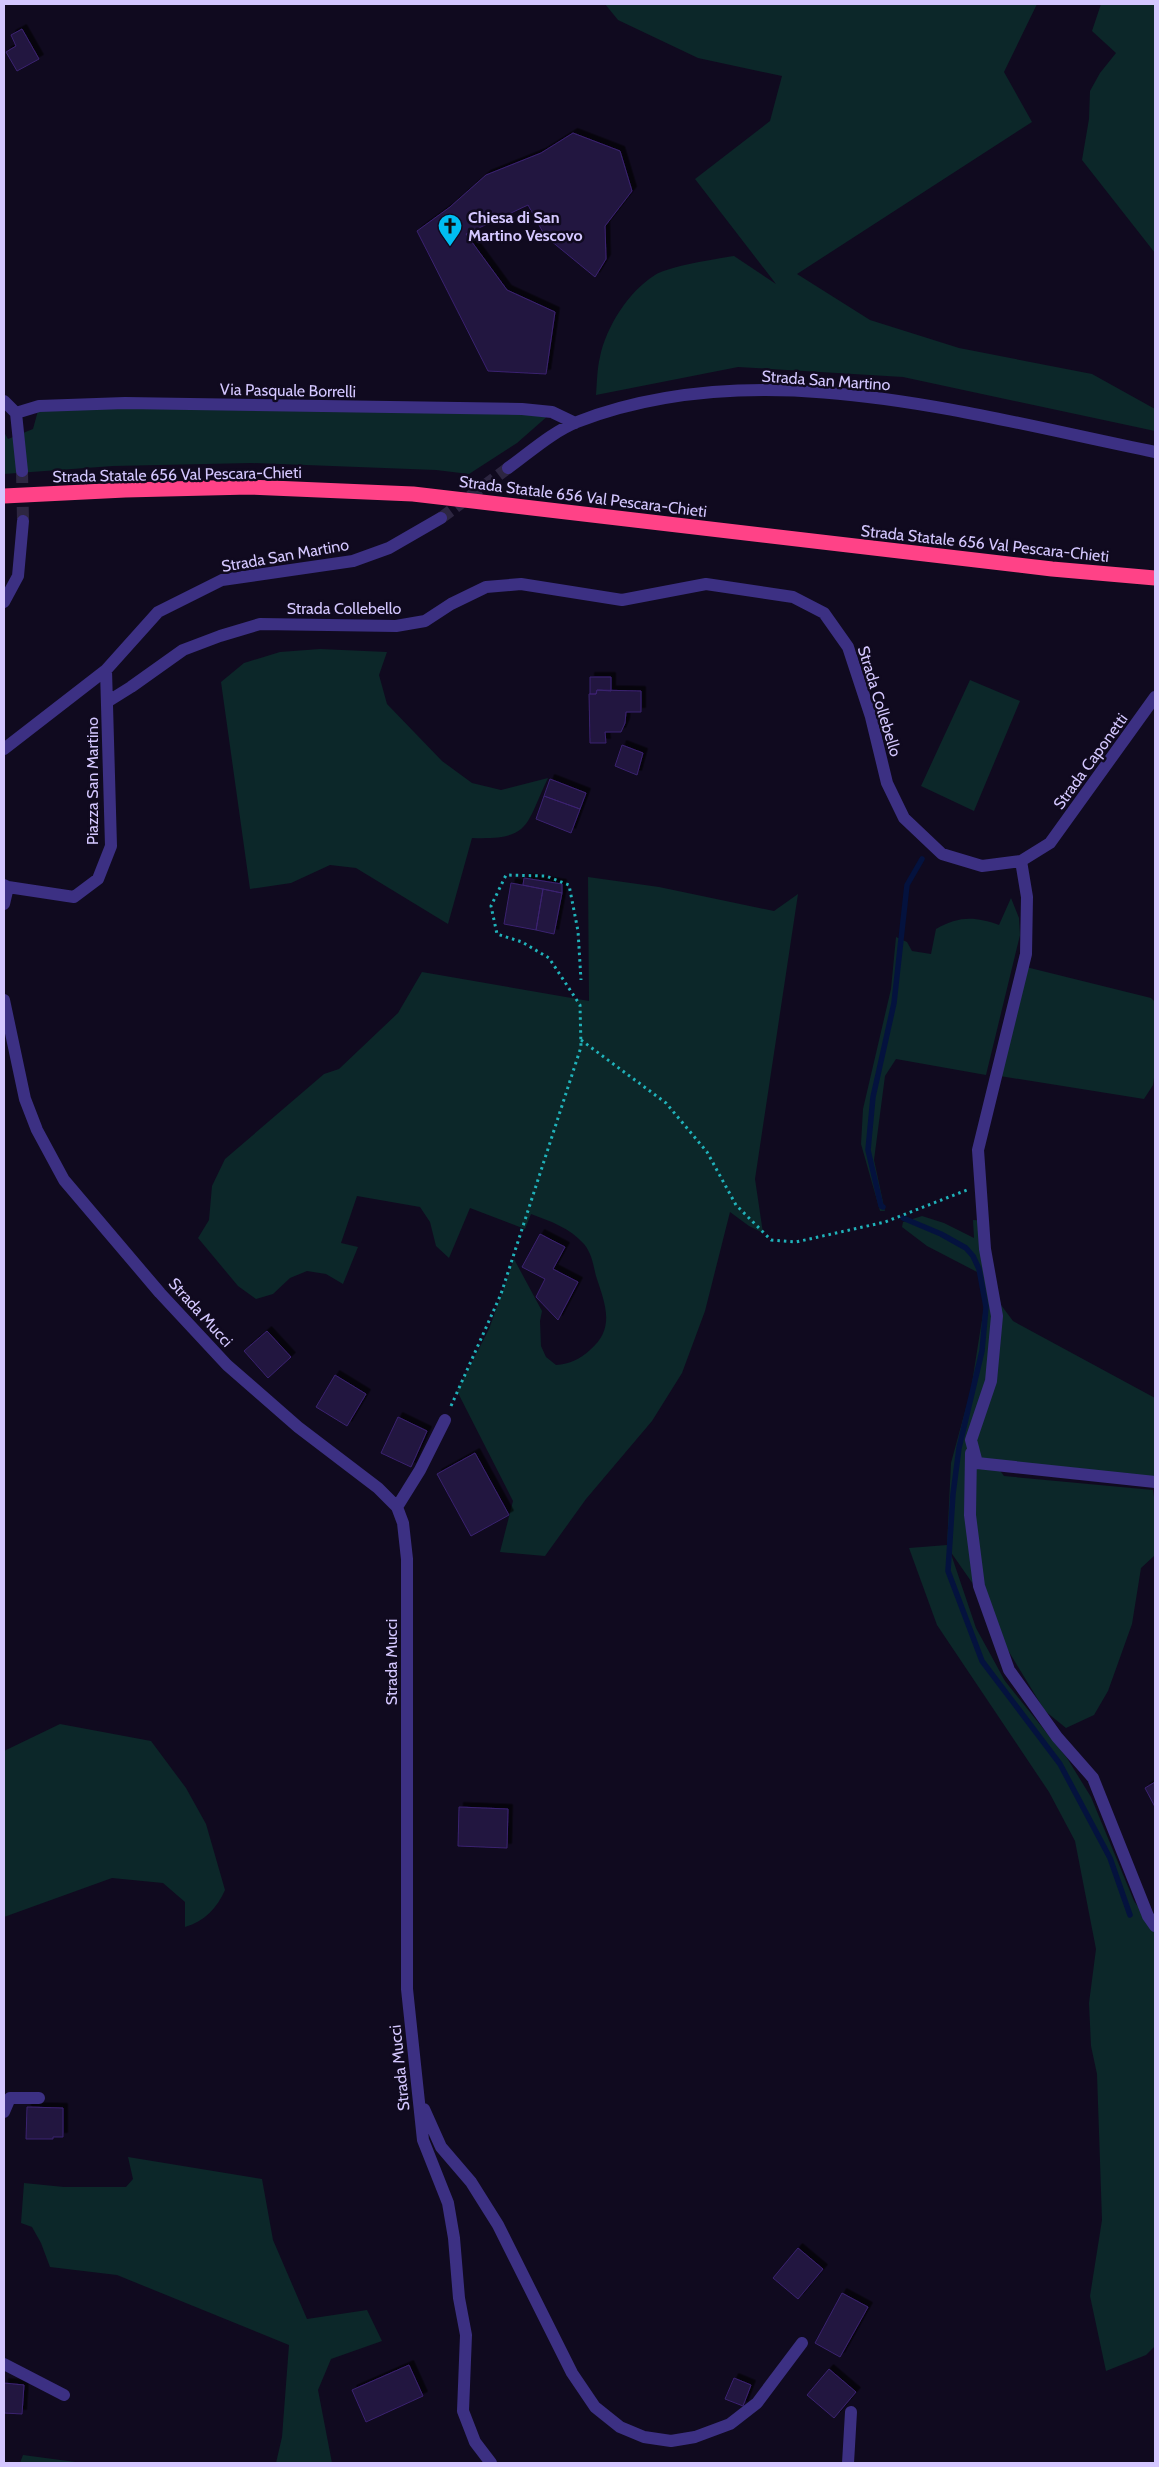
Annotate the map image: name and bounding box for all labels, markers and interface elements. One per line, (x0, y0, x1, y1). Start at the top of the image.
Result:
place label: Chiesa di San Martino Vescovo (468, 208, 583, 245)
church icon: Chiesa di San Martino Vescovo (437, 213, 463, 247)
street label: Strada San Martino (761, 367, 891, 394)
street label: Via Pasquale Borrelli (220, 380, 356, 401)
street label: Strada Statale 656 Val Pescara-Chieti (52, 463, 302, 486)
street label: Strada Statale 656 Val Pescara-Chieti (458, 472, 708, 521)
street label: Strada Statale 656 Val Pescara-Chieti (860, 521, 1110, 566)
street label: Strada San Martino (220, 535, 350, 576)
street label: Strada Collebello (287, 599, 402, 618)
street label: Strada Collebello (854, 644, 905, 759)
street label: Strada Caponetti (1049, 710, 1132, 813)
street label: Piazza San Martino (83, 717, 102, 845)
street label: Strada Mucci (165, 1274, 237, 1351)
street label: Strada Mucci (382, 1619, 401, 1705)
street label: Strada Mucci (386, 2024, 413, 2112)

